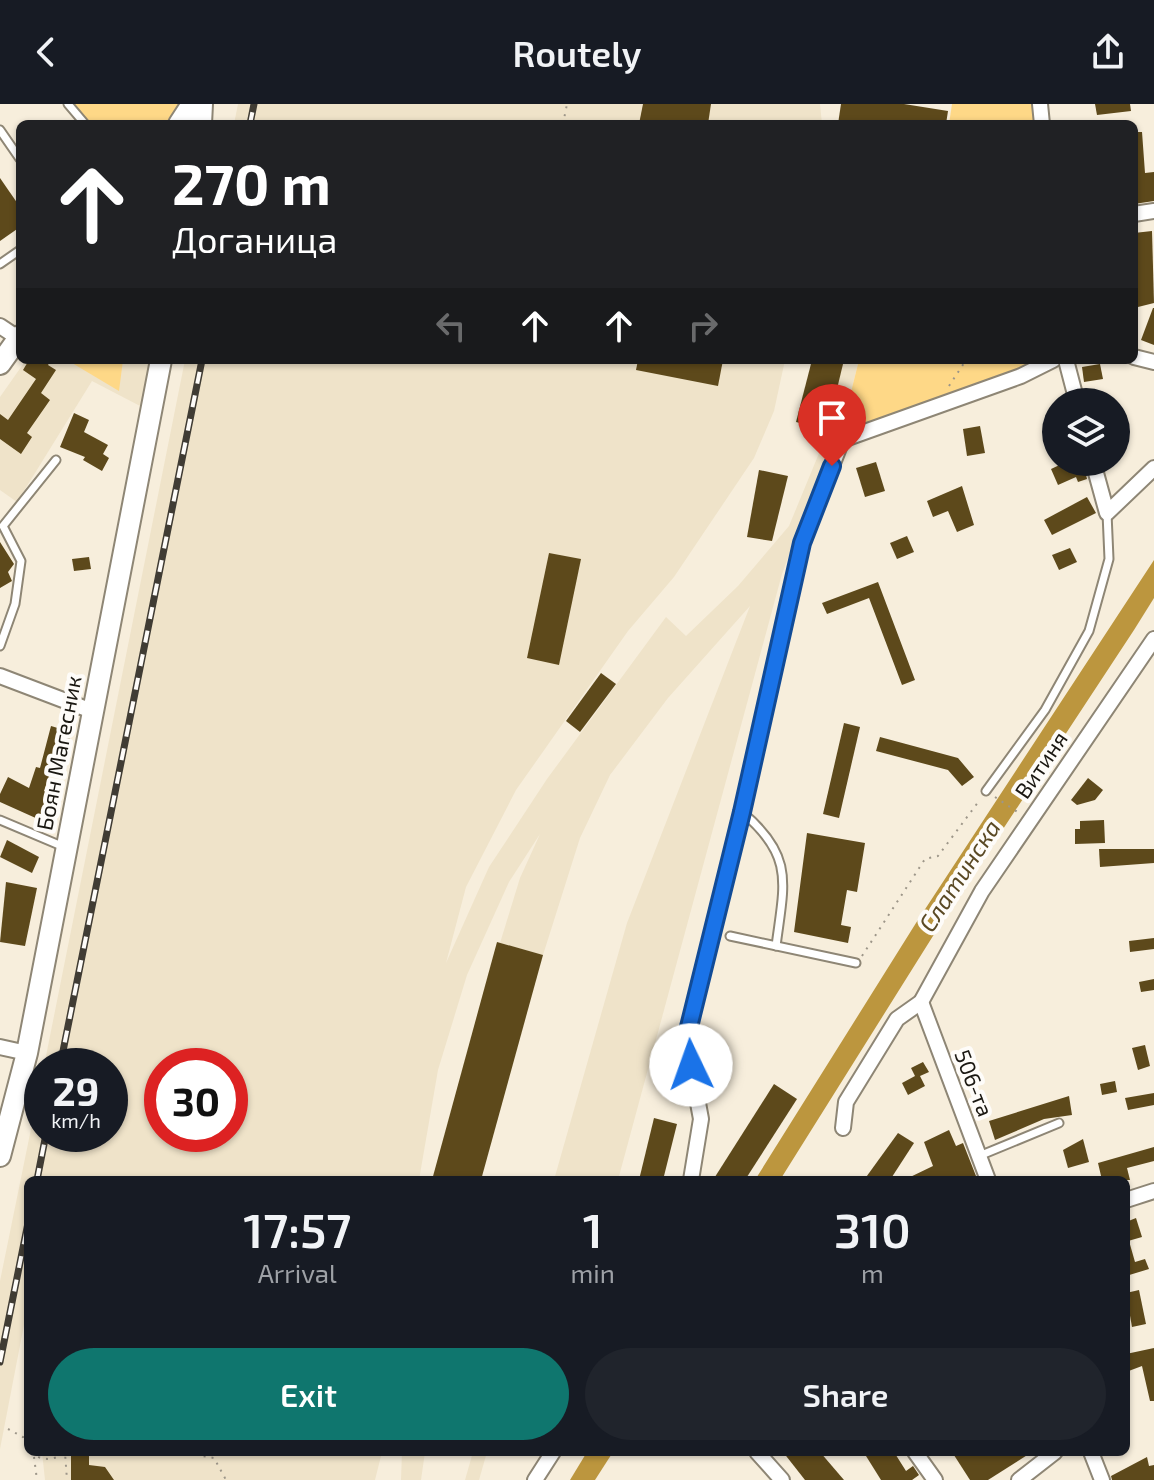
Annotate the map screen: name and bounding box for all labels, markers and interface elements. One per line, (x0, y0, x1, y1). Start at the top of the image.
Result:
icon: back (24, 30, 68, 74)
icon: share (1086, 30, 1130, 74)
text: Routely (513, 31, 642, 74)
text: 270 m (172, 149, 331, 216)
icon: ahead (40, 152, 144, 256)
text: Доганица (172, 217, 337, 260)
icon: left (429, 304, 473, 348)
icon: ahead (513, 304, 557, 348)
icon: ahead (597, 304, 641, 348)
icon: right (681, 304, 725, 348)
pin (798, 384, 866, 466)
map controls (1042, 388, 1130, 476)
button: layers (1042, 388, 1130, 476)
icon: arrive (810, 396, 854, 440)
street label: Боян Магесник (30, 673, 86, 832)
street label: Витиня (1008, 726, 1072, 803)
water label: Слатинска (912, 814, 1006, 937)
position arrow (649, 1023, 733, 1107)
street label: 506-та (950, 1045, 1000, 1120)
speed limit sign: 30 (144, 1048, 248, 1152)
text: 29 (53, 1066, 99, 1114)
text: km/h (51, 1108, 101, 1132)
text: 17:57 (243, 1200, 351, 1258)
text: 1 (583, 1200, 603, 1258)
text: 310 (834, 1200, 911, 1258)
text: Arrival (258, 1257, 337, 1288)
text: min (571, 1257, 615, 1288)
text: m (861, 1257, 884, 1288)
button: Exit (48, 1348, 569, 1440)
button: Share (585, 1348, 1106, 1440)

